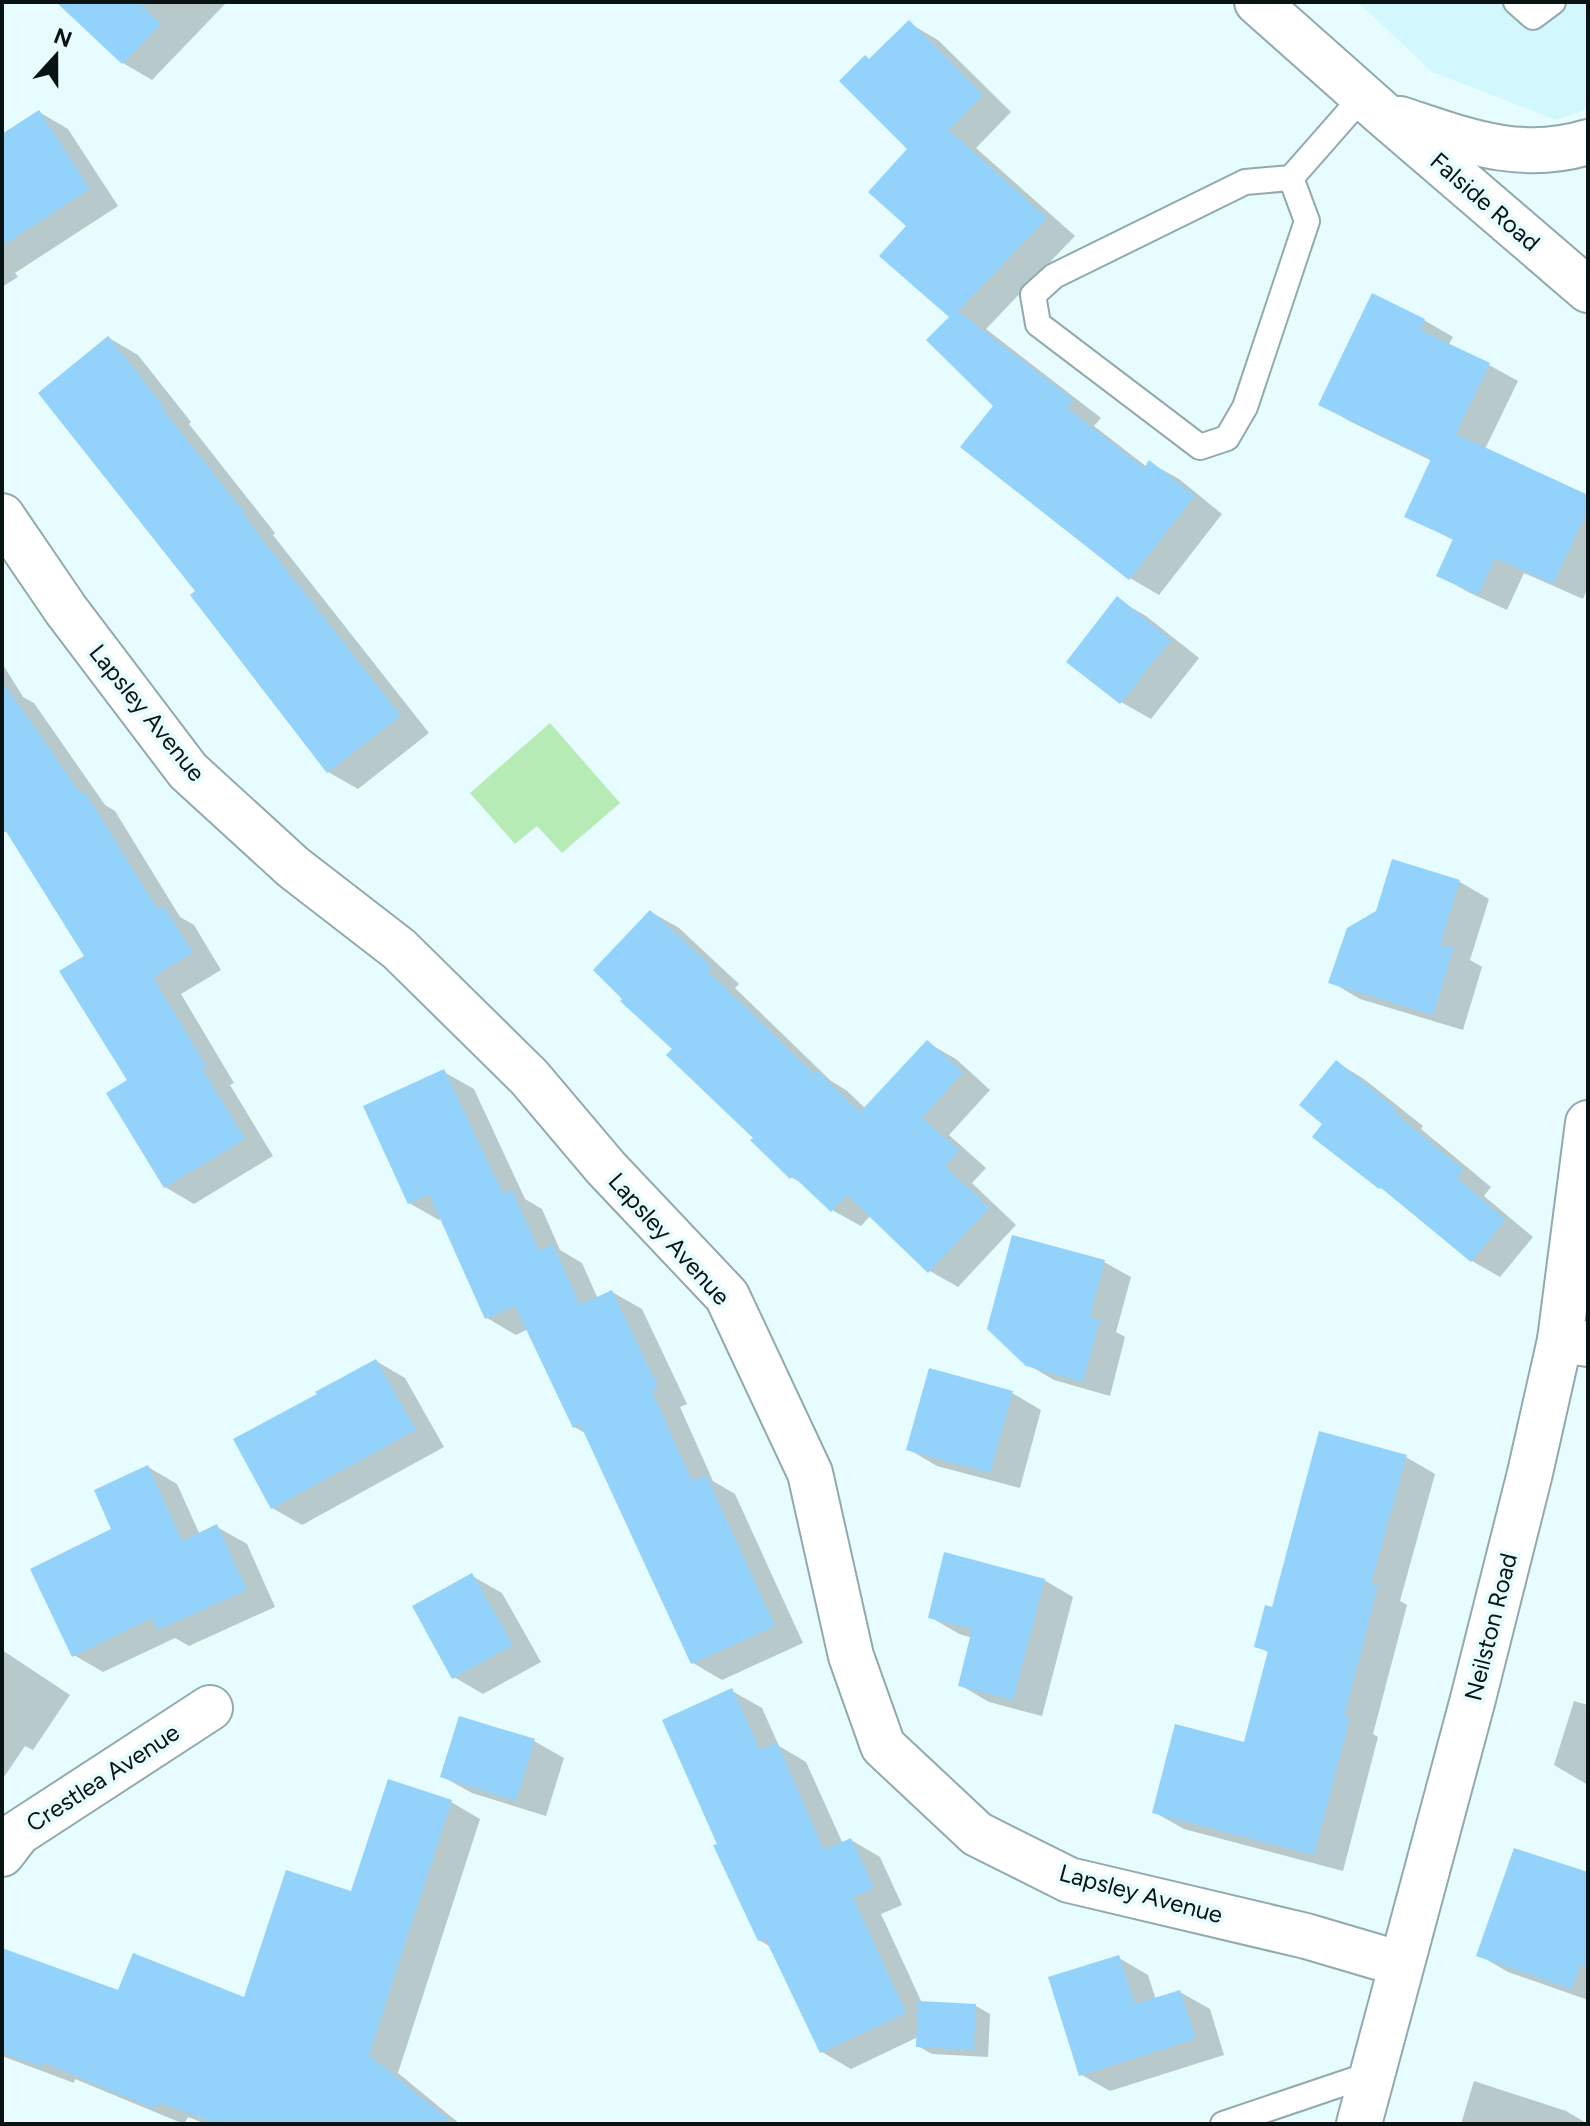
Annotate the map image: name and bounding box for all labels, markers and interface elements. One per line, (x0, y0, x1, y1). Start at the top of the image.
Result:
north arrow (16, 16, 96, 96)
text: N (50, 22, 76, 53)
street label: Falside Road (1425, 146, 1546, 257)
street label: Lapsley Avenue (83, 638, 211, 787)
street label: Lapsley Avenue (602, 1167, 736, 1311)
street label: Neilston Road (1458, 1550, 1523, 1704)
street label: Crestlea Avenue (21, 1717, 185, 1838)
street label: Lapsley Avenue (1056, 1858, 1226, 1929)

